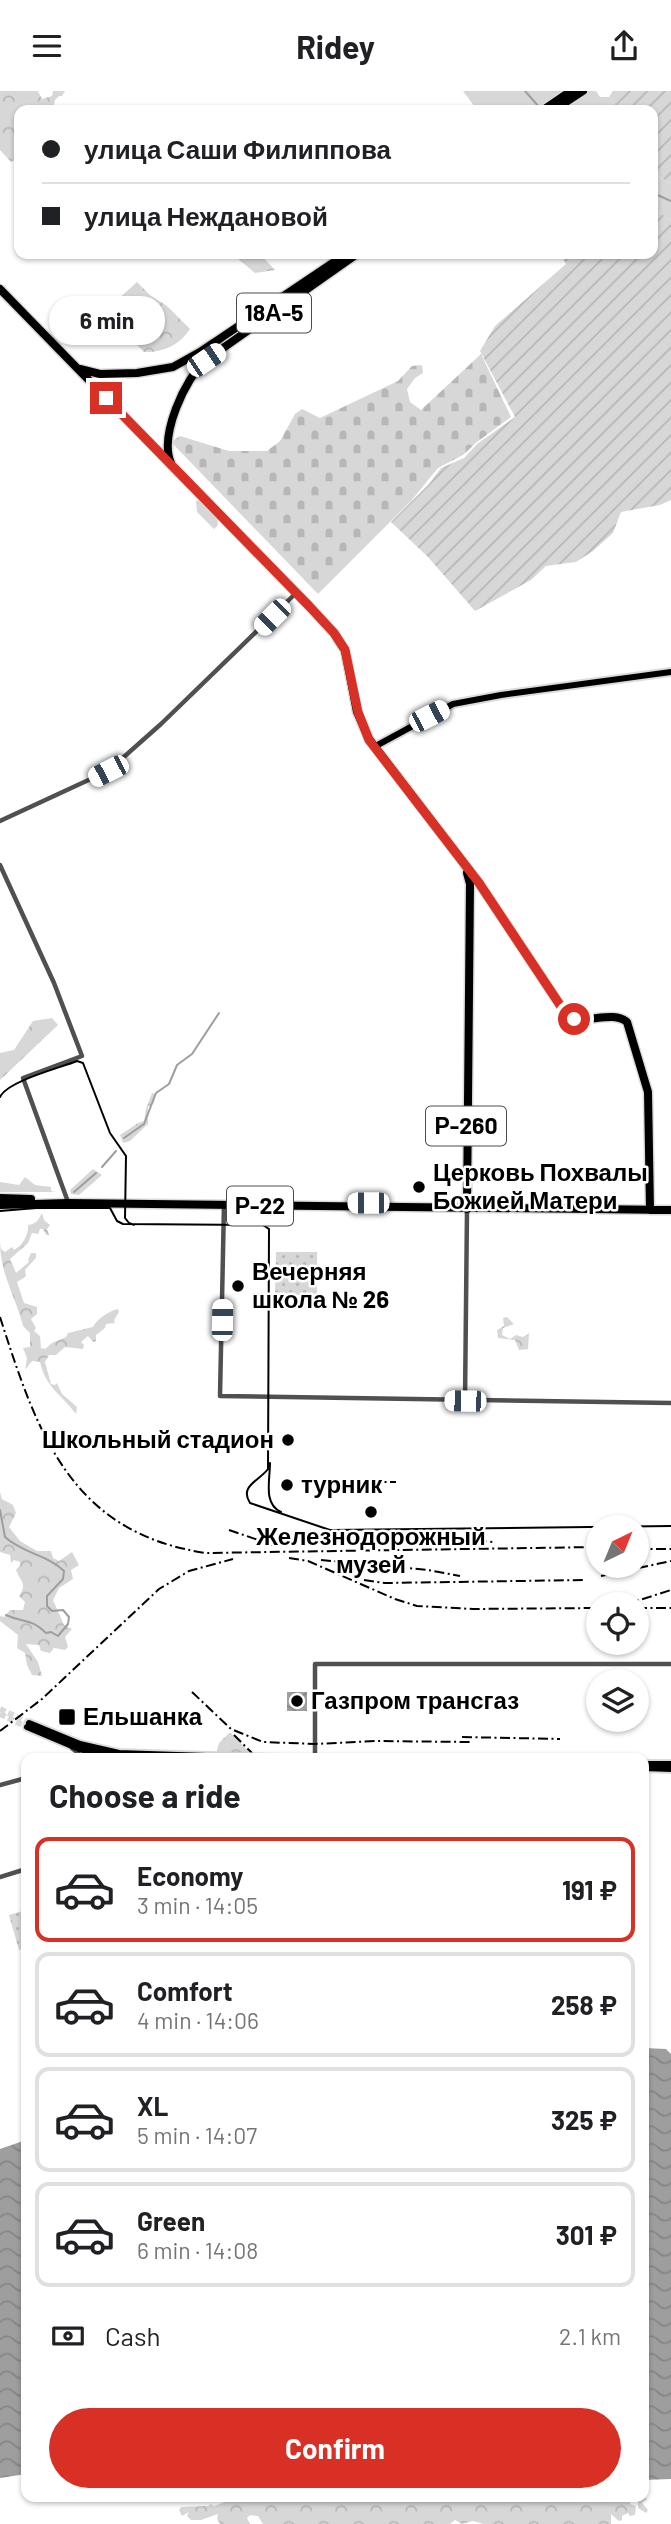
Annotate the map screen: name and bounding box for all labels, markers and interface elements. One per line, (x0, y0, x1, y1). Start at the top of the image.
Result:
icon: menu (28, 27, 66, 65)
text: Ridey (296, 27, 375, 65)
icon: share (605, 27, 643, 65)
text: улица Саши Филиппова (84, 133, 391, 164)
text: улица Неждановой (84, 200, 328, 231)
road number: 18А-5 (237, 293, 311, 333)
callout: 6 min (48, 296, 164, 345)
text: 6 min (80, 306, 134, 334)
car (183, 340, 230, 380)
route end (90, 382, 122, 414)
car (250, 595, 295, 639)
car (406, 697, 453, 735)
car (85, 752, 132, 790)
route start (558, 1003, 590, 1035)
road number: Р-260 (426, 1107, 506, 1145)
place label: Церковь Похвалы Божией Матери (433, 1157, 648, 1214)
marker: Церковь Похвалы Божией Матери (411, 1179, 427, 1195)
road number: Р-22 (227, 1187, 293, 1225)
car (348, 1193, 390, 1214)
place label: Вечерняя школа № 26 (252, 1256, 389, 1313)
marker: Вечерняя школа № 26 (230, 1278, 246, 1294)
car (212, 1299, 233, 1341)
car (444, 1390, 487, 1412)
place label: Школьный стадион (42, 1424, 274, 1453)
marker: Школьный стадион (280, 1432, 296, 1448)
place label: турник (301, 1469, 383, 1498)
marker: турник (279, 1477, 295, 1493)
marker: Железнодорожный музей (363, 1504, 379, 1520)
north arrow (586, 1515, 649, 1579)
map controls (586, 1515, 649, 1732)
place label: Железнодорожный музей (255, 1521, 486, 1578)
button: locate (586, 1592, 649, 1655)
button: layers (586, 1669, 649, 1732)
place label: Газпром трансгаз (311, 1685, 519, 1714)
marker: Газпром трансгаз (289, 1693, 305, 1709)
place label: Ельшанка (83, 1701, 203, 1730)
marker: Ельшанка (57, 1707, 77, 1727)
text: Choose a ride (49, 1776, 241, 1814)
icon: car (53, 1858, 116, 1921)
text: Economy (137, 1860, 243, 1891)
text: 191 ₽ (562, 1874, 617, 1905)
text: 3 min · 14:05 (137, 1891, 258, 1919)
icon: car (53, 1973, 116, 2036)
text: Comfort (137, 1975, 233, 2006)
text: 258 ₽ (551, 1989, 617, 2020)
text: 4 min · 14:06 (137, 2006, 259, 2034)
icon: car (53, 2088, 116, 2151)
text: XL (137, 2090, 168, 2121)
text: 325 ₽ (551, 2104, 617, 2135)
text: 5 min · 14:07 (137, 2121, 257, 2149)
icon: car (53, 2203, 116, 2266)
text: Green (137, 2205, 205, 2236)
text: 301 ₽ (556, 2219, 617, 2250)
text: 6 min · 14:08 (137, 2236, 258, 2264)
icon: cash (49, 2317, 87, 2355)
text: Cash (105, 2320, 160, 2351)
text: 2.1 km (559, 2322, 621, 2350)
button: Confirm (49, 2408, 621, 2488)

